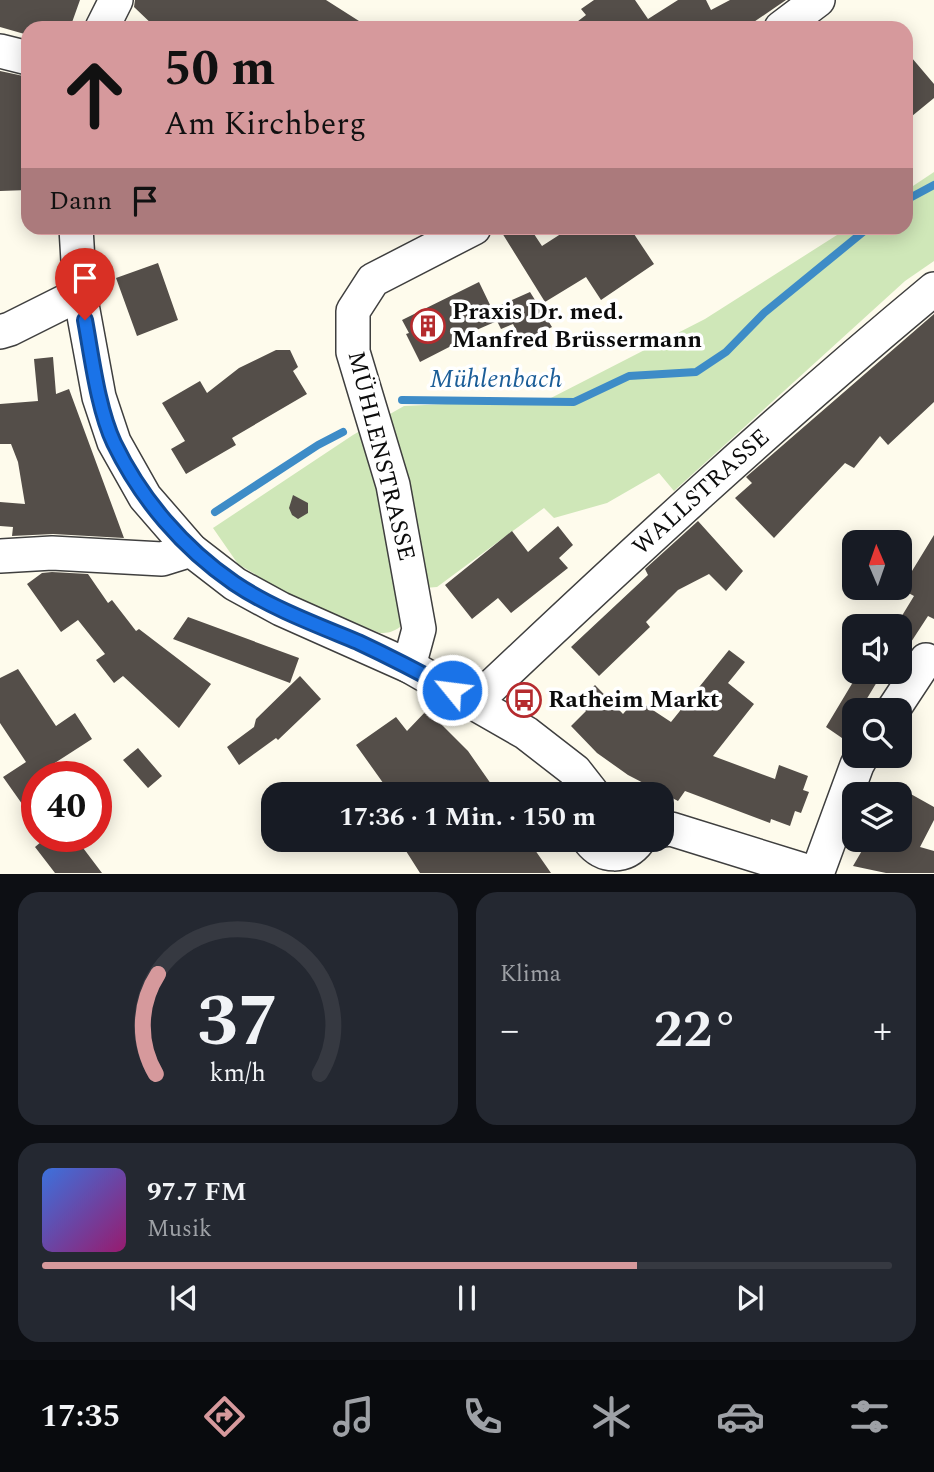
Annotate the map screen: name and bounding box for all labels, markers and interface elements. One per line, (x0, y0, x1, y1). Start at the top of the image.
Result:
text: 50 m (164, 32, 275, 107)
icon: ahead (49, 49, 140, 140)
text: Am Kirchberg (164, 100, 366, 149)
text: Dann (49, 181, 112, 221)
icon: arrive (126, 182, 164, 220)
pin (55, 248, 115, 320)
icon: arrive (66, 259, 104, 297)
place label: Praxis Dr. med. Manfred Brüssermann (452, 294, 702, 358)
building icon: Praxis Dr. med. Manfred Brüssermann (409, 307, 447, 345)
street label: MÜHLENSTRASSE (337, 347, 425, 565)
water label: Mühlenbach (430, 359, 562, 399)
street label: WALLSTRASSE (624, 420, 778, 564)
north arrow (842, 530, 912, 600)
map controls (842, 530, 912, 852)
button: sound (842, 614, 912, 684)
position arrow (415, 653, 489, 727)
bus stop icon: Ratheim Markt (505, 681, 543, 719)
place label: Ratheim Markt (548, 682, 719, 718)
button: search (842, 698, 912, 768)
speed limit sign: 40 (21, 761, 112, 852)
button: layers (842, 782, 912, 852)
text: 17:36 · 1 Min. · 150 m (339, 797, 596, 837)
text: Klima (500, 957, 561, 992)
text: 37 (197, 968, 279, 1079)
text: 22° (654, 991, 738, 1070)
text: − (500, 1002, 519, 1060)
text: + (873, 1002, 892, 1060)
text: km/h (210, 1055, 266, 1093)
text: 97.7 FM (147, 1172, 247, 1212)
text: Musik (147, 1212, 212, 1247)
icon: previous (165, 1279, 203, 1317)
icon: pause (448, 1279, 486, 1317)
icon: next (731, 1279, 769, 1317)
text: 17:35 (40, 1392, 120, 1441)
icon: directions (200, 1392, 249, 1441)
icon: music (329, 1392, 378, 1441)
icon: phone (458, 1392, 507, 1441)
icon: climate (587, 1392, 636, 1441)
icon: car (716, 1392, 765, 1441)
icon: filters (845, 1392, 894, 1441)

